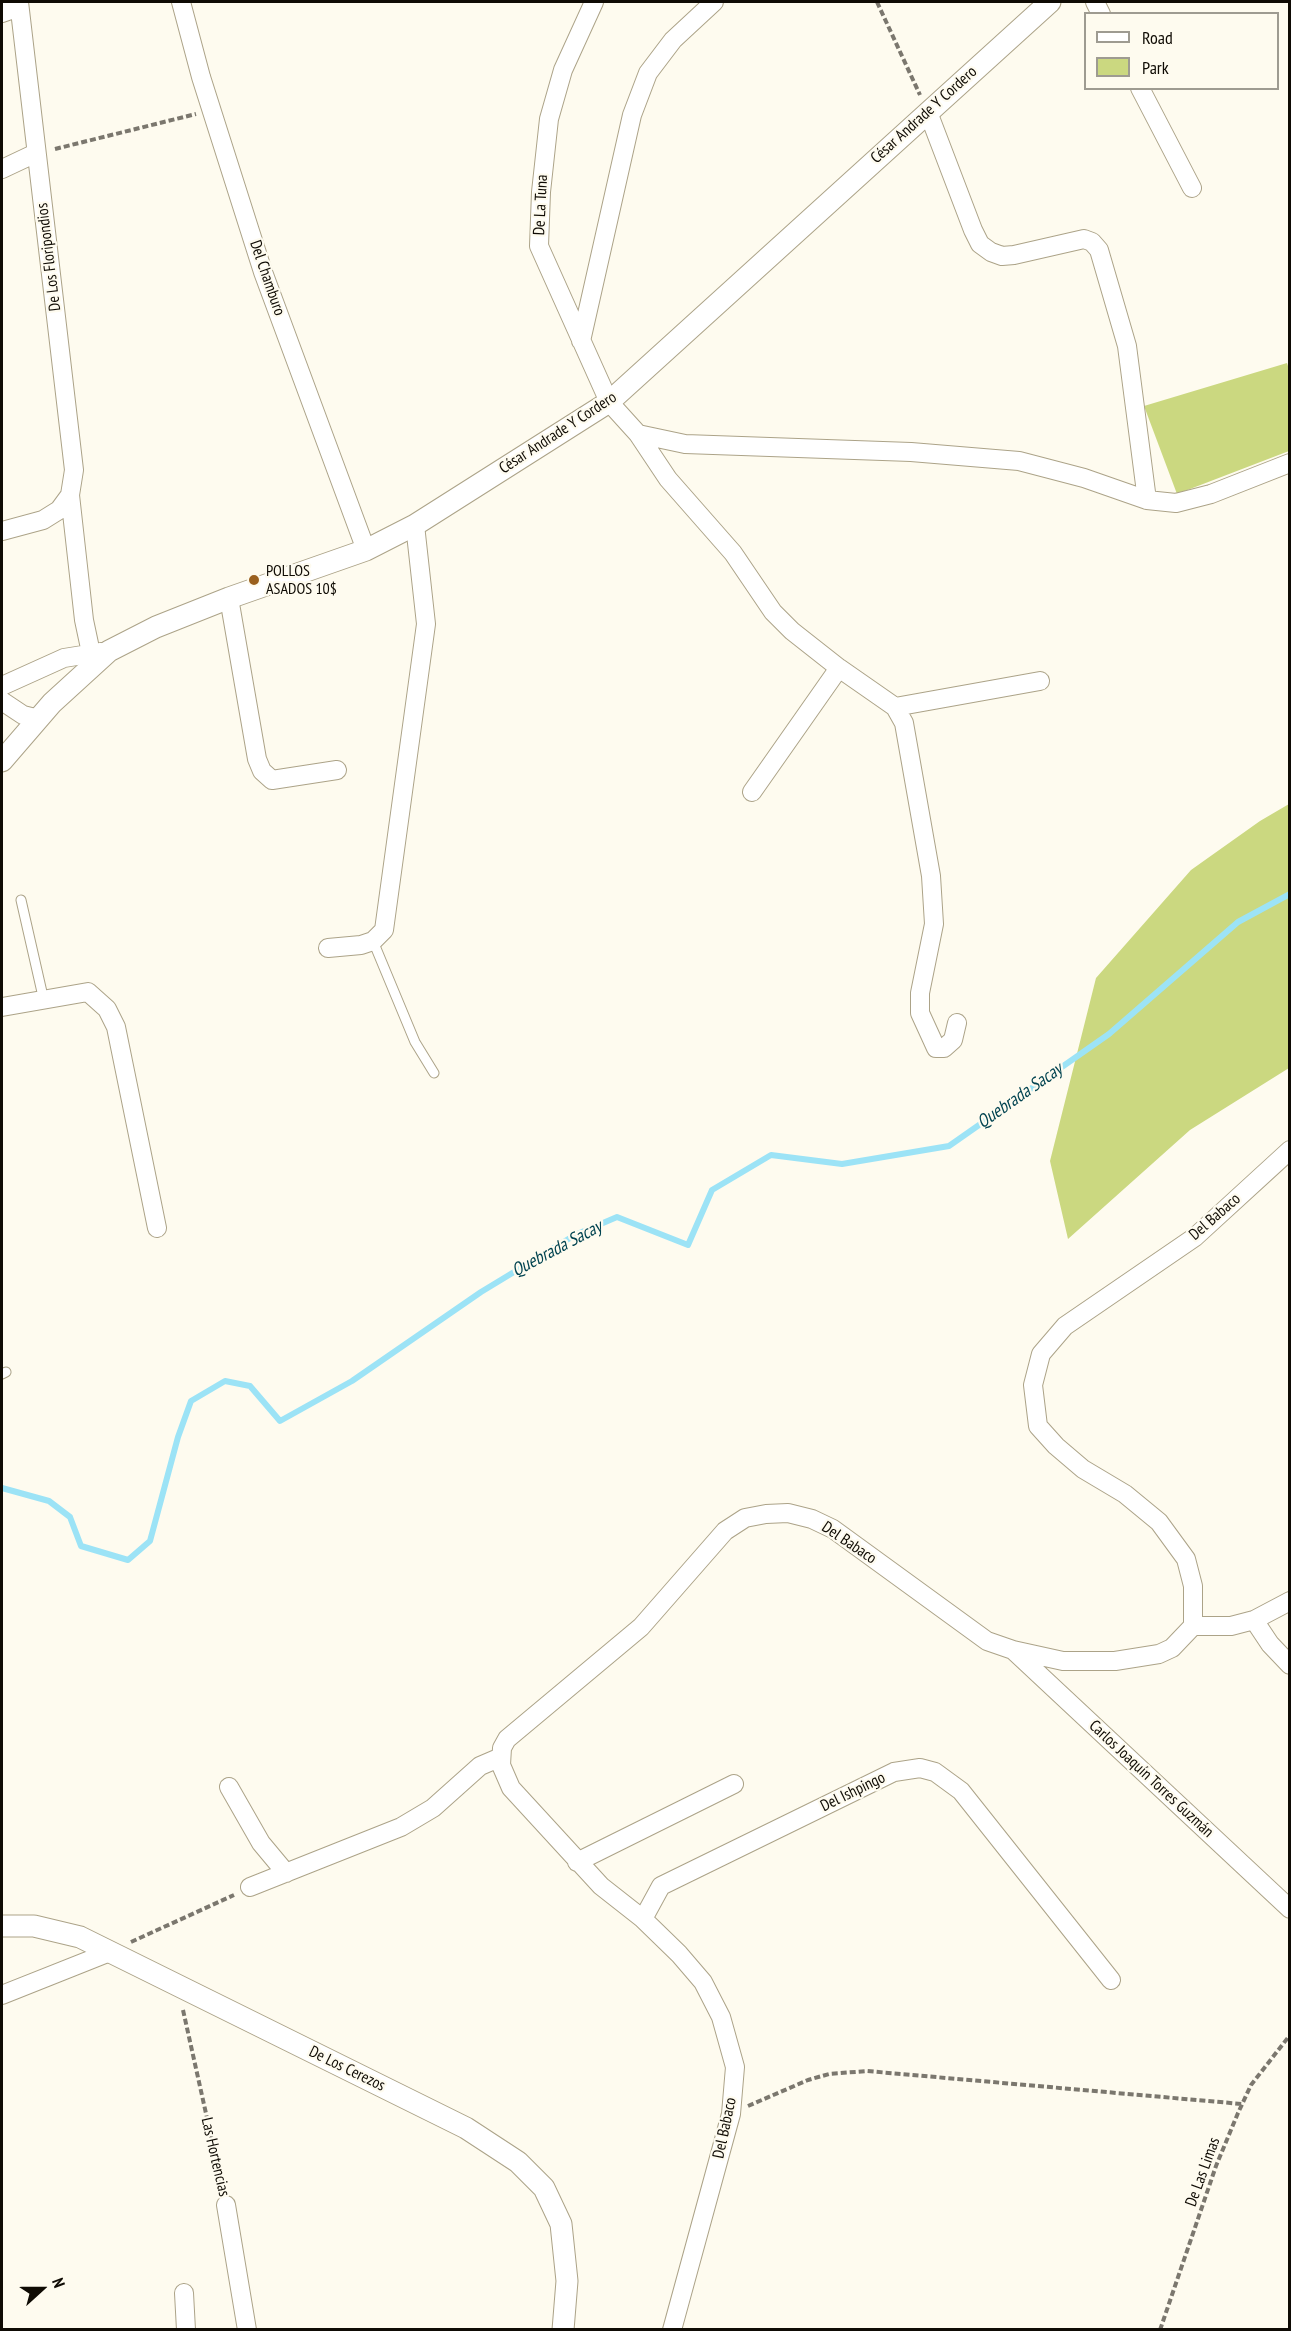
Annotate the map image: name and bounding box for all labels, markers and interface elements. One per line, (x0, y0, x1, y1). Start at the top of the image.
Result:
legend (1084, 12, 1279, 90)
text: Road (1142, 26, 1173, 49)
text: Park (1142, 56, 1169, 79)
street label: César Andrade Y Cordero (867, 62, 981, 168)
street label: De La Tuna (530, 174, 552, 236)
street label: De Los Floripondios (33, 202, 65, 312)
street label: Del Chamburo (245, 238, 289, 318)
street label: César Andrade Y Cordero (496, 388, 620, 478)
place label: POLLOS ASADOS 10$ (266, 561, 337, 599)
marker: POLLOS ASADOS 10$ (247, 573, 261, 587)
water label: Quebrada Sacay (973, 1059, 1067, 1133)
street label: Del Babaco (1185, 1190, 1245, 1244)
water label: Quebrada Sacay (508, 1216, 606, 1282)
street label: Del Babaco (818, 1518, 880, 1568)
street label: Carlos Joaquín Torres Guzmán (1085, 1716, 1217, 1842)
street label: Del Ishpingo (818, 1768, 888, 1816)
street label: De Los Cerezos (306, 2042, 388, 2096)
street label: Del Babaco (709, 2096, 741, 2160)
street label: Las Hortencias (197, 2115, 233, 2199)
street label: De Las Limas (1182, 2135, 1224, 2209)
north arrow (12, 2259, 72, 2319)
text: N (48, 2275, 70, 2290)

